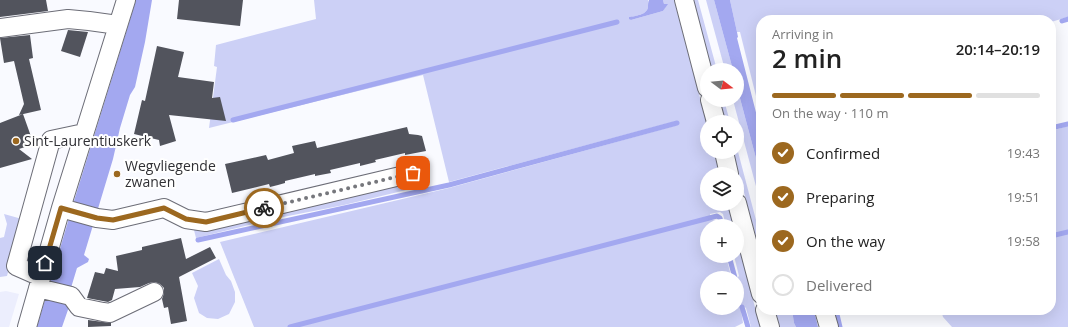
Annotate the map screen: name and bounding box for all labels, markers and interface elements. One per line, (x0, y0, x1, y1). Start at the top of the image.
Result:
text: Arriving in (772, 25, 834, 43)
text: 20:14–20:19 (956, 39, 1040, 59)
text: 2 min (772, 40, 842, 76)
north arrow (700, 63, 744, 107)
map controls (700, 63, 744, 315)
text: On the way · 110 m (772, 104, 888, 122)
button: locate (700, 115, 744, 159)
place label: Sint-Laurentiuskerk (24, 131, 152, 150)
marker: Sint-Laurentiuskerk (11, 136, 21, 146)
icon: check (772, 142, 794, 164)
text: Confirmed (806, 143, 880, 163)
text: 19:43 (1007, 144, 1040, 162)
place label: Wegvliegende zwanen (125, 156, 216, 191)
pin (396, 156, 430, 190)
icon: bag (402, 162, 424, 184)
button: layers (700, 167, 744, 211)
marker: Wegvliegende zwanen (112, 169, 122, 179)
icon: check (772, 186, 794, 208)
text: Preparing (806, 187, 874, 207)
courier (244, 188, 284, 228)
text: 19:51 (1007, 188, 1040, 206)
icon: bike (253, 197, 275, 219)
button: + (700, 219, 744, 263)
icon: check (772, 230, 794, 252)
text: On the way (806, 231, 885, 251)
text: 19:58 (1007, 232, 1040, 250)
pin (28, 246, 62, 280)
icon: home (34, 252, 56, 274)
button: − (700, 271, 744, 315)
text: Delivered (806, 275, 873, 295)

